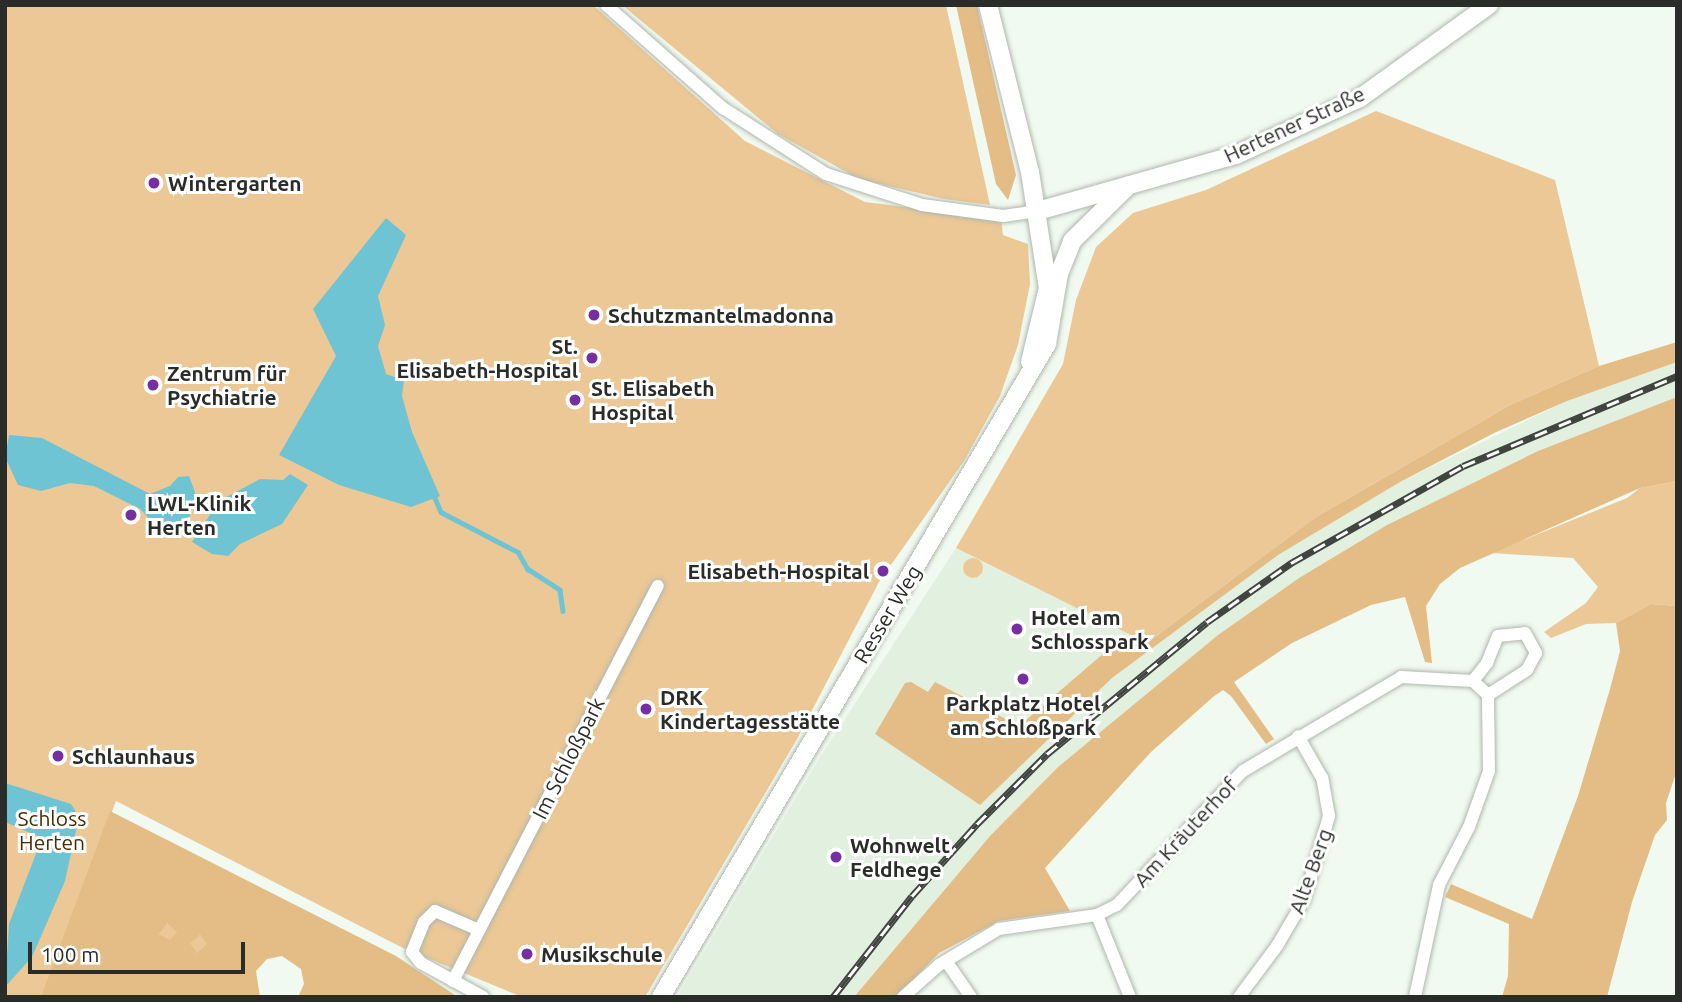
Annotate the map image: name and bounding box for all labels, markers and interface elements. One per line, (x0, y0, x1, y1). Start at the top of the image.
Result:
street label: Hertener Straße (1220, 80, 1368, 168)
place label: Wintergarten (168, 170, 302, 196)
marker: Wintergarten (146, 175, 162, 191)
place label: Schutzmantelmadonna (608, 302, 834, 328)
marker: Schutzmantelmadonna (586, 307, 602, 323)
place label: St. Elisabeth-Hospital (396, 333, 578, 383)
marker: St. Elisabeth-Hospital (584, 350, 600, 366)
place label: Zentrum für Psychiatrie (167, 360, 286, 410)
place label: St. Elisabeth Hospital (591, 375, 714, 425)
marker: Zentrum für Psychiatrie (145, 377, 161, 393)
marker: St. Elisabeth Hospital (565, 390, 585, 410)
place label: LWL-Klinik Herten (147, 490, 251, 540)
marker: LWL-Klinik Herten (121, 505, 141, 525)
place label: Elisabeth-Hospital (687, 558, 869, 584)
street label: Resser Weg (848, 560, 926, 668)
marker: Elisabeth-Hospital (875, 563, 891, 579)
place label: Hotel am Schlosspark (1031, 604, 1149, 654)
marker: Hotel am Schlosspark (1009, 621, 1025, 637)
marker: Parkplatz Hotel am Schloßpark (1015, 671, 1031, 687)
place label: DRK Kindertagesstätte (660, 684, 840, 734)
place label: Parkplatz Hotel am Schloßpark (946, 690, 1100, 740)
street label: Im Schloßpark (527, 693, 609, 823)
marker: DRK Kindertagesstätte (638, 701, 654, 717)
place label: Schlaunhaus (72, 743, 195, 769)
marker: Schlaunhaus (50, 748, 66, 764)
street label: Am Kräuterhof (1128, 772, 1242, 892)
park label: Schloss Herten (18, 805, 86, 855)
street label: Alte Berg (1283, 825, 1337, 917)
place label: Wohnwelt Feldhege (850, 832, 950, 882)
marker: Wohnwelt Feldhege (828, 849, 844, 865)
scale bar (32, 928, 248, 972)
place label: Musikschule (541, 941, 663, 967)
text: 100 m (41, 942, 99, 966)
marker: Musikschule (519, 946, 535, 962)

